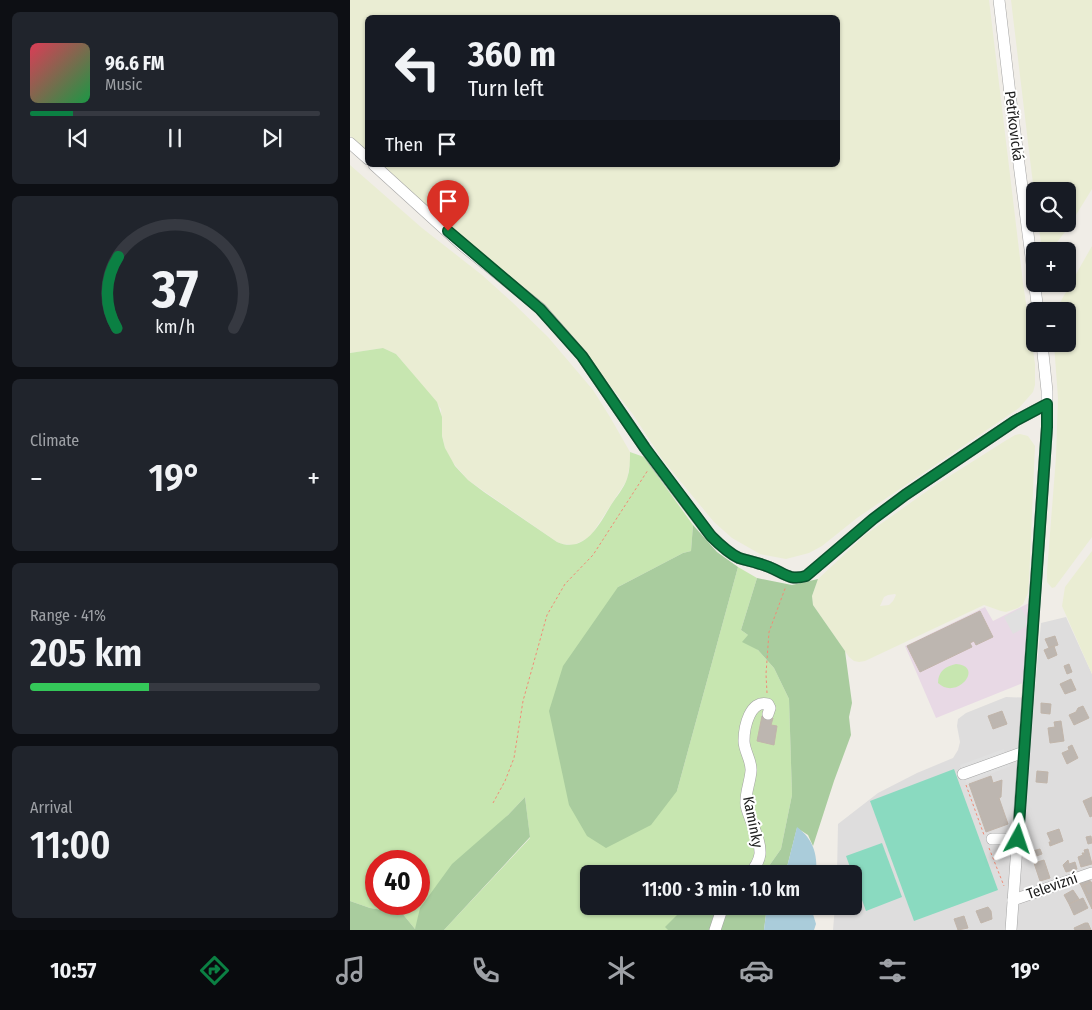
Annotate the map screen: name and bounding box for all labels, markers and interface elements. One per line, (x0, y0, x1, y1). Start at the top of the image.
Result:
text: 360 m (468, 33, 556, 75)
icon: left (385, 35, 450, 100)
text: 96.6 FM (105, 52, 164, 75)
text: Music (105, 75, 142, 94)
text: Turn left (468, 75, 544, 102)
street label: Petřkovická (1001, 90, 1027, 162)
icon: previous (64, 124, 92, 152)
icon: pause (161, 124, 189, 152)
icon: next (258, 124, 286, 152)
icon: arrive (433, 130, 461, 158)
text: Then (385, 133, 423, 156)
pin (427, 180, 469, 231)
map controls (1026, 182, 1076, 352)
button: search (1026, 182, 1076, 232)
icon: arrive (434, 187, 462, 215)
button: + (1026, 242, 1076, 292)
text: 37 (151, 258, 198, 321)
button: − (1026, 302, 1076, 352)
text: km/h (155, 316, 195, 338)
text: Climate (30, 431, 79, 450)
text: 19° (148, 455, 201, 501)
text: − (30, 462, 43, 495)
text: + (307, 462, 320, 495)
text: Range · 41% (30, 606, 106, 625)
text: 205 km (30, 630, 142, 676)
street label: Kamínky (739, 795, 767, 850)
text: Arrival (30, 798, 72, 817)
position arrow (991, 812, 1043, 864)
text: 11:00 (30, 822, 111, 868)
speed limit sign: 40 (365, 850, 430, 915)
street label: Televizní (1024, 869, 1080, 903)
text: 11:00 · 3 min · 1.0 km (642, 878, 800, 901)
icon: directions (197, 953, 232, 988)
icon: music (333, 953, 368, 988)
icon: phone (468, 953, 503, 988)
icon: climate (604, 953, 639, 988)
icon: car (739, 953, 774, 988)
icon: filters (875, 953, 910, 988)
text: 10:57 (50, 957, 97, 984)
text: 19° (1011, 957, 1042, 984)

